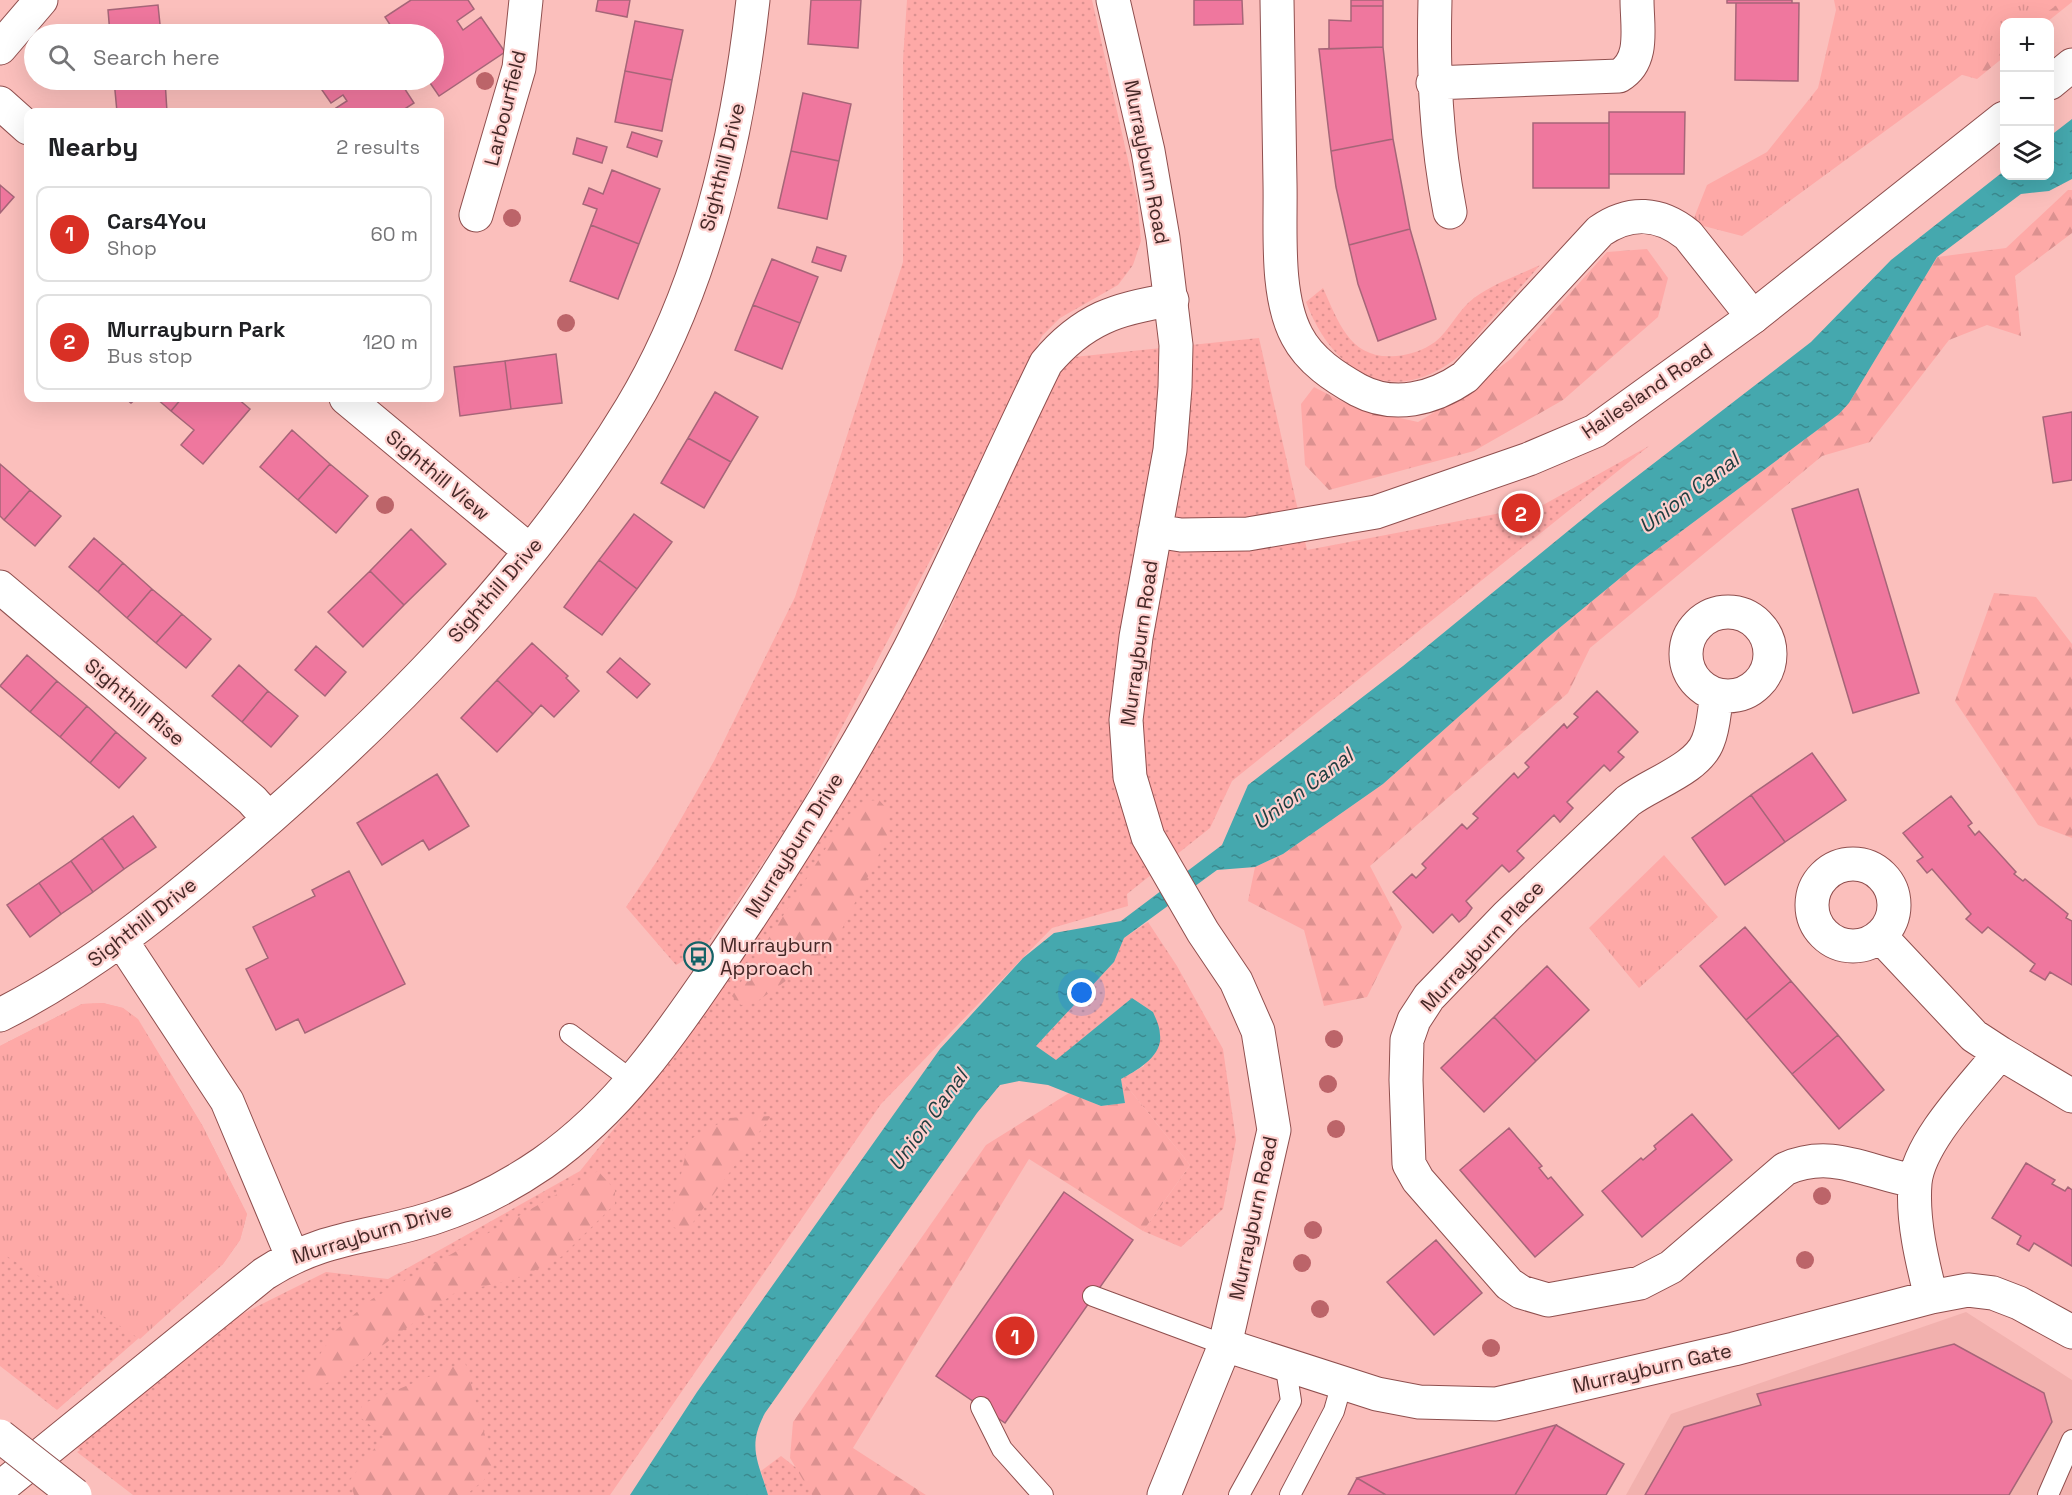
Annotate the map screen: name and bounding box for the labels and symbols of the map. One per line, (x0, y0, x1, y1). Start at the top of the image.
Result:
street label: Larbourfield (478, 48, 532, 168)
street label: Murrayburn Road (1118, 78, 1176, 246)
street label: Sighthill Drive (694, 100, 750, 234)
street label: Hailesland Road (1576, 338, 1718, 444)
street label: Sighthill View (381, 424, 495, 526)
water label: Union Canal (1633, 444, 1747, 539)
pin: 2 (1502, 490, 1540, 536)
street label: Sighthill Drive (442, 532, 548, 648)
street label: Murrayburn Road (1115, 559, 1163, 727)
street label: Sighthill Rise (79, 652, 191, 752)
water label: Union Canal (1247, 740, 1361, 835)
street label: Murrayburn Drive (739, 768, 849, 922)
street label: Sighthill Drive (82, 871, 202, 973)
street label: Murrayburn Place (1415, 875, 1549, 1017)
place label: Murrayburn Approach (720, 932, 833, 981)
bus stop icon: Murrayburn Approach (683, 940, 715, 972)
your location (1067, 978, 1096, 1007)
water label: Union Canal (882, 1061, 975, 1176)
street label: Murrayburn Road (1223, 1134, 1283, 1302)
street label: Murrayburn Drive (289, 1196, 455, 1270)
pin: 1 (996, 1314, 1034, 1358)
street label: Murrayburn Gate (1570, 1337, 1734, 1399)

